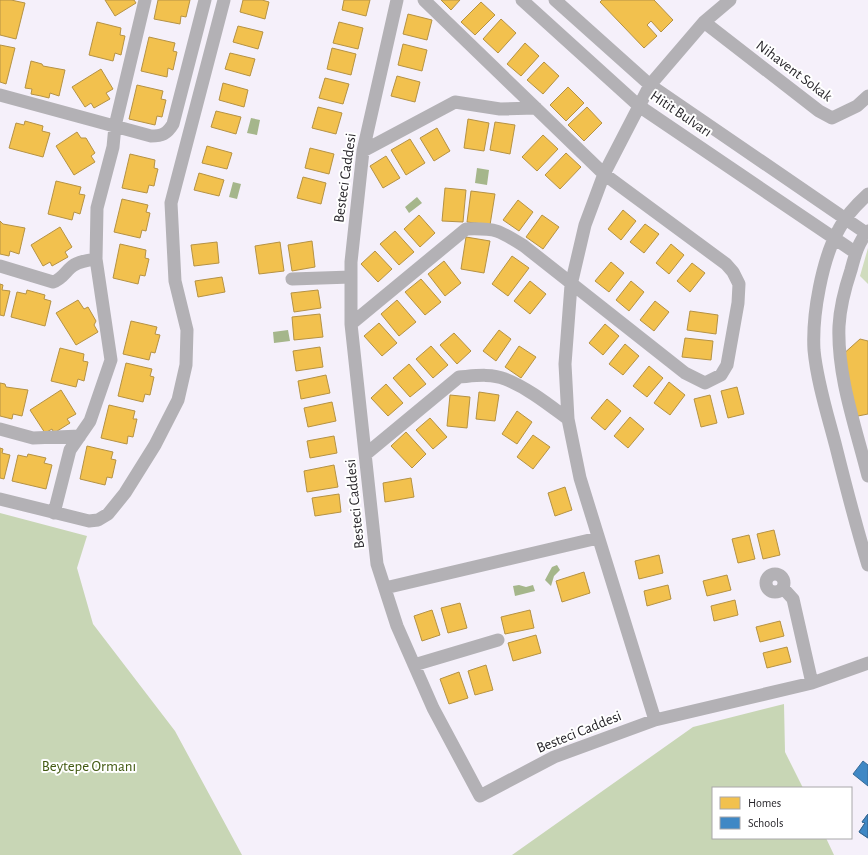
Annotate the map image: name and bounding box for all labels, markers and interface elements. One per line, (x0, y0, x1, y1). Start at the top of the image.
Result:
street label: Nihavent Sokak (753, 38, 835, 104)
street label: Hitit Bulvarı (648, 88, 714, 140)
street label: Besteci Caddesi (331, 132, 359, 224)
street label: Besteci Caddesi (343, 458, 367, 550)
street label: Besteci Caddesi (534, 708, 624, 756)
park label: Beytepe Ormanı (42, 759, 136, 774)
legend (712, 787, 852, 839)
text: Homes (748, 797, 781, 809)
text: Schools (748, 817, 783, 829)

